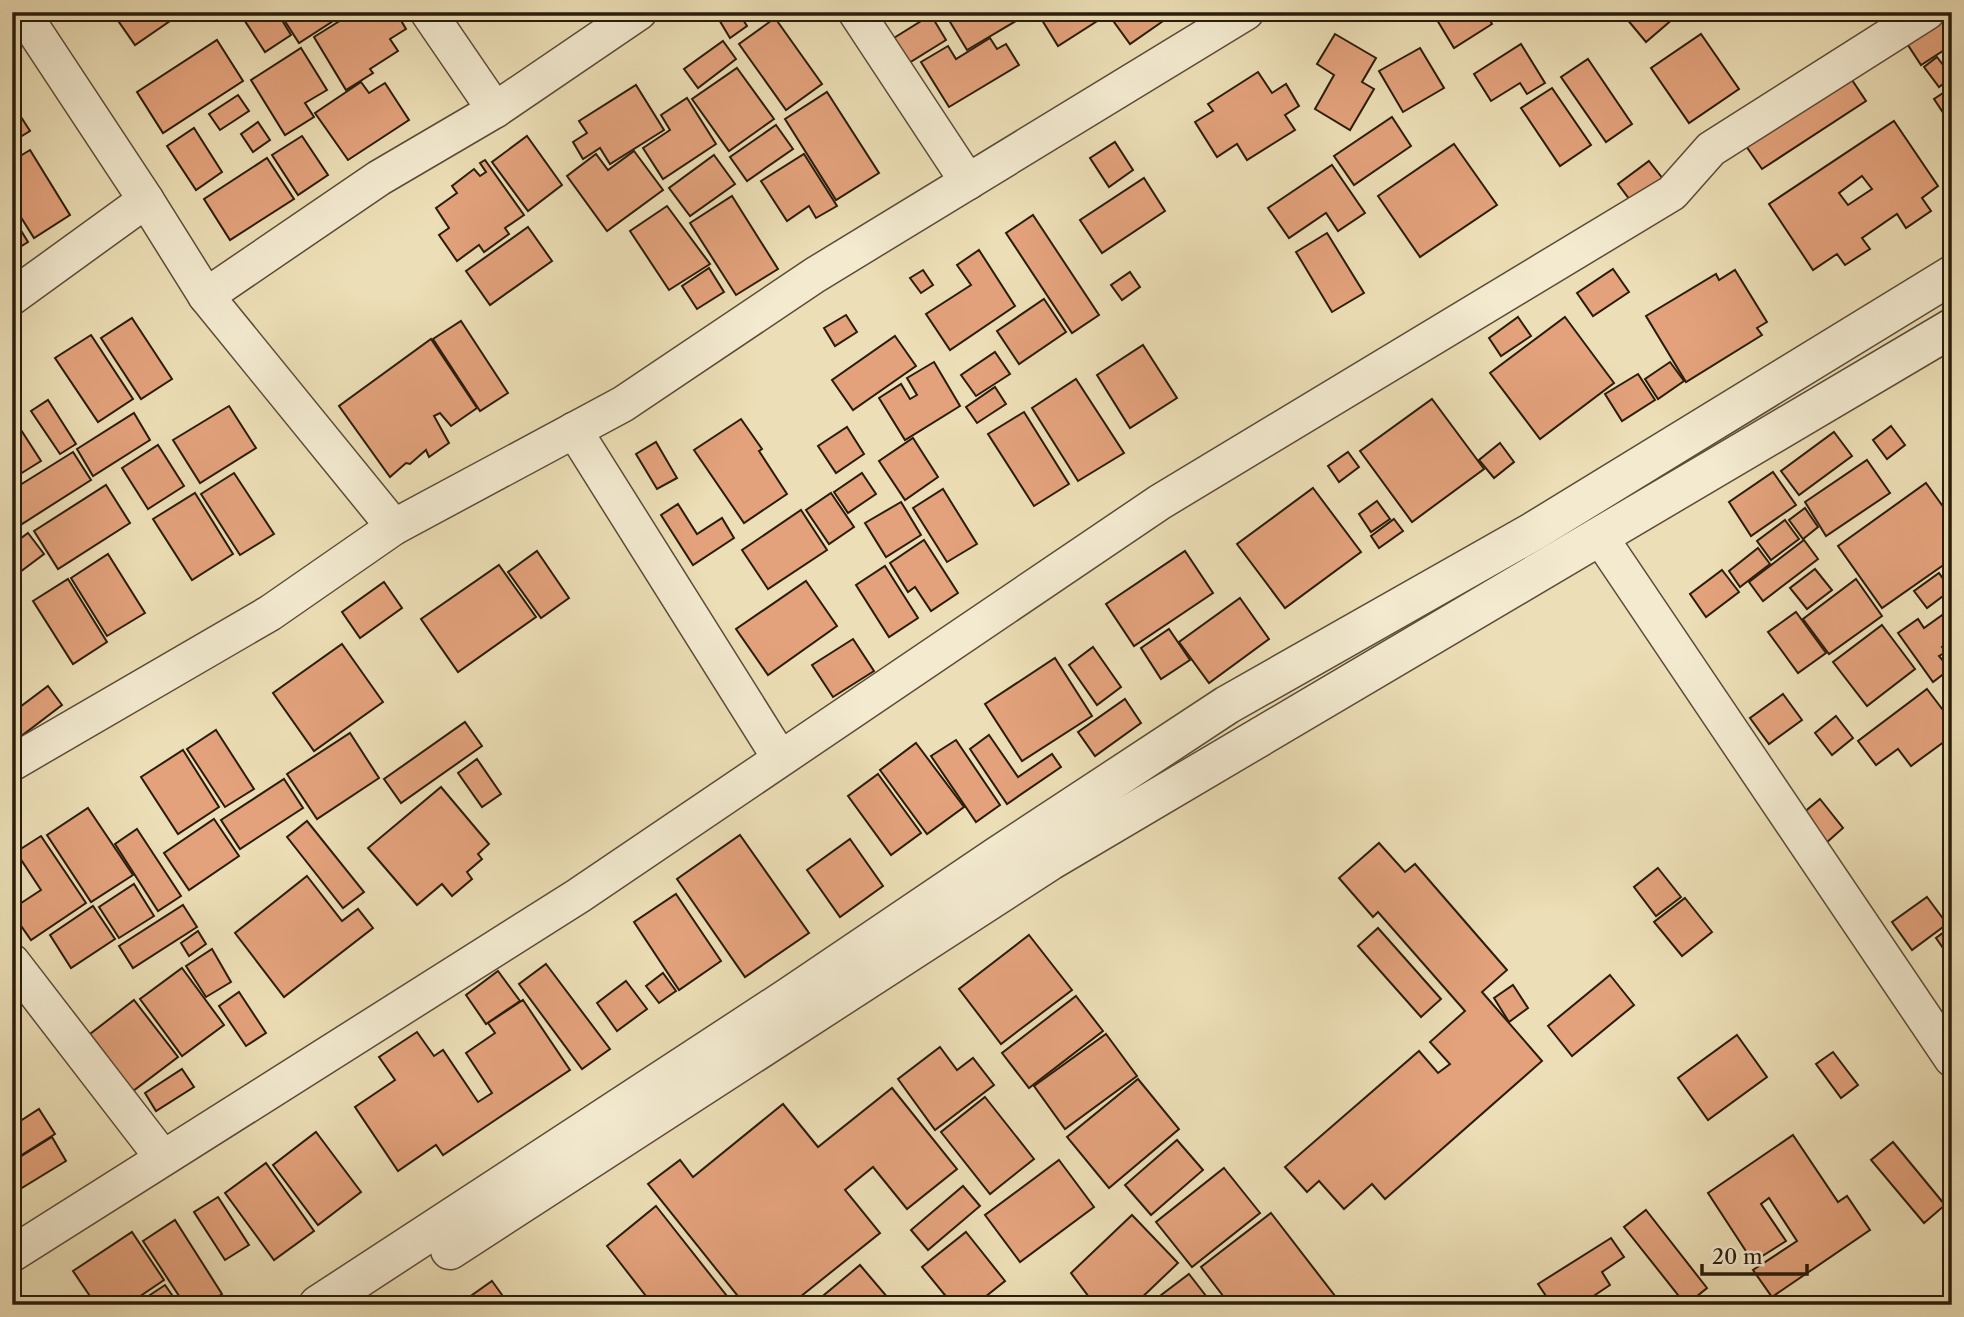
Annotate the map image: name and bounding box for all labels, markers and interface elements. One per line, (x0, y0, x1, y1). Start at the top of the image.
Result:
scale bar (1702, 1233, 1806, 1277)
text: 20 m (1712, 1244, 1763, 1269)

